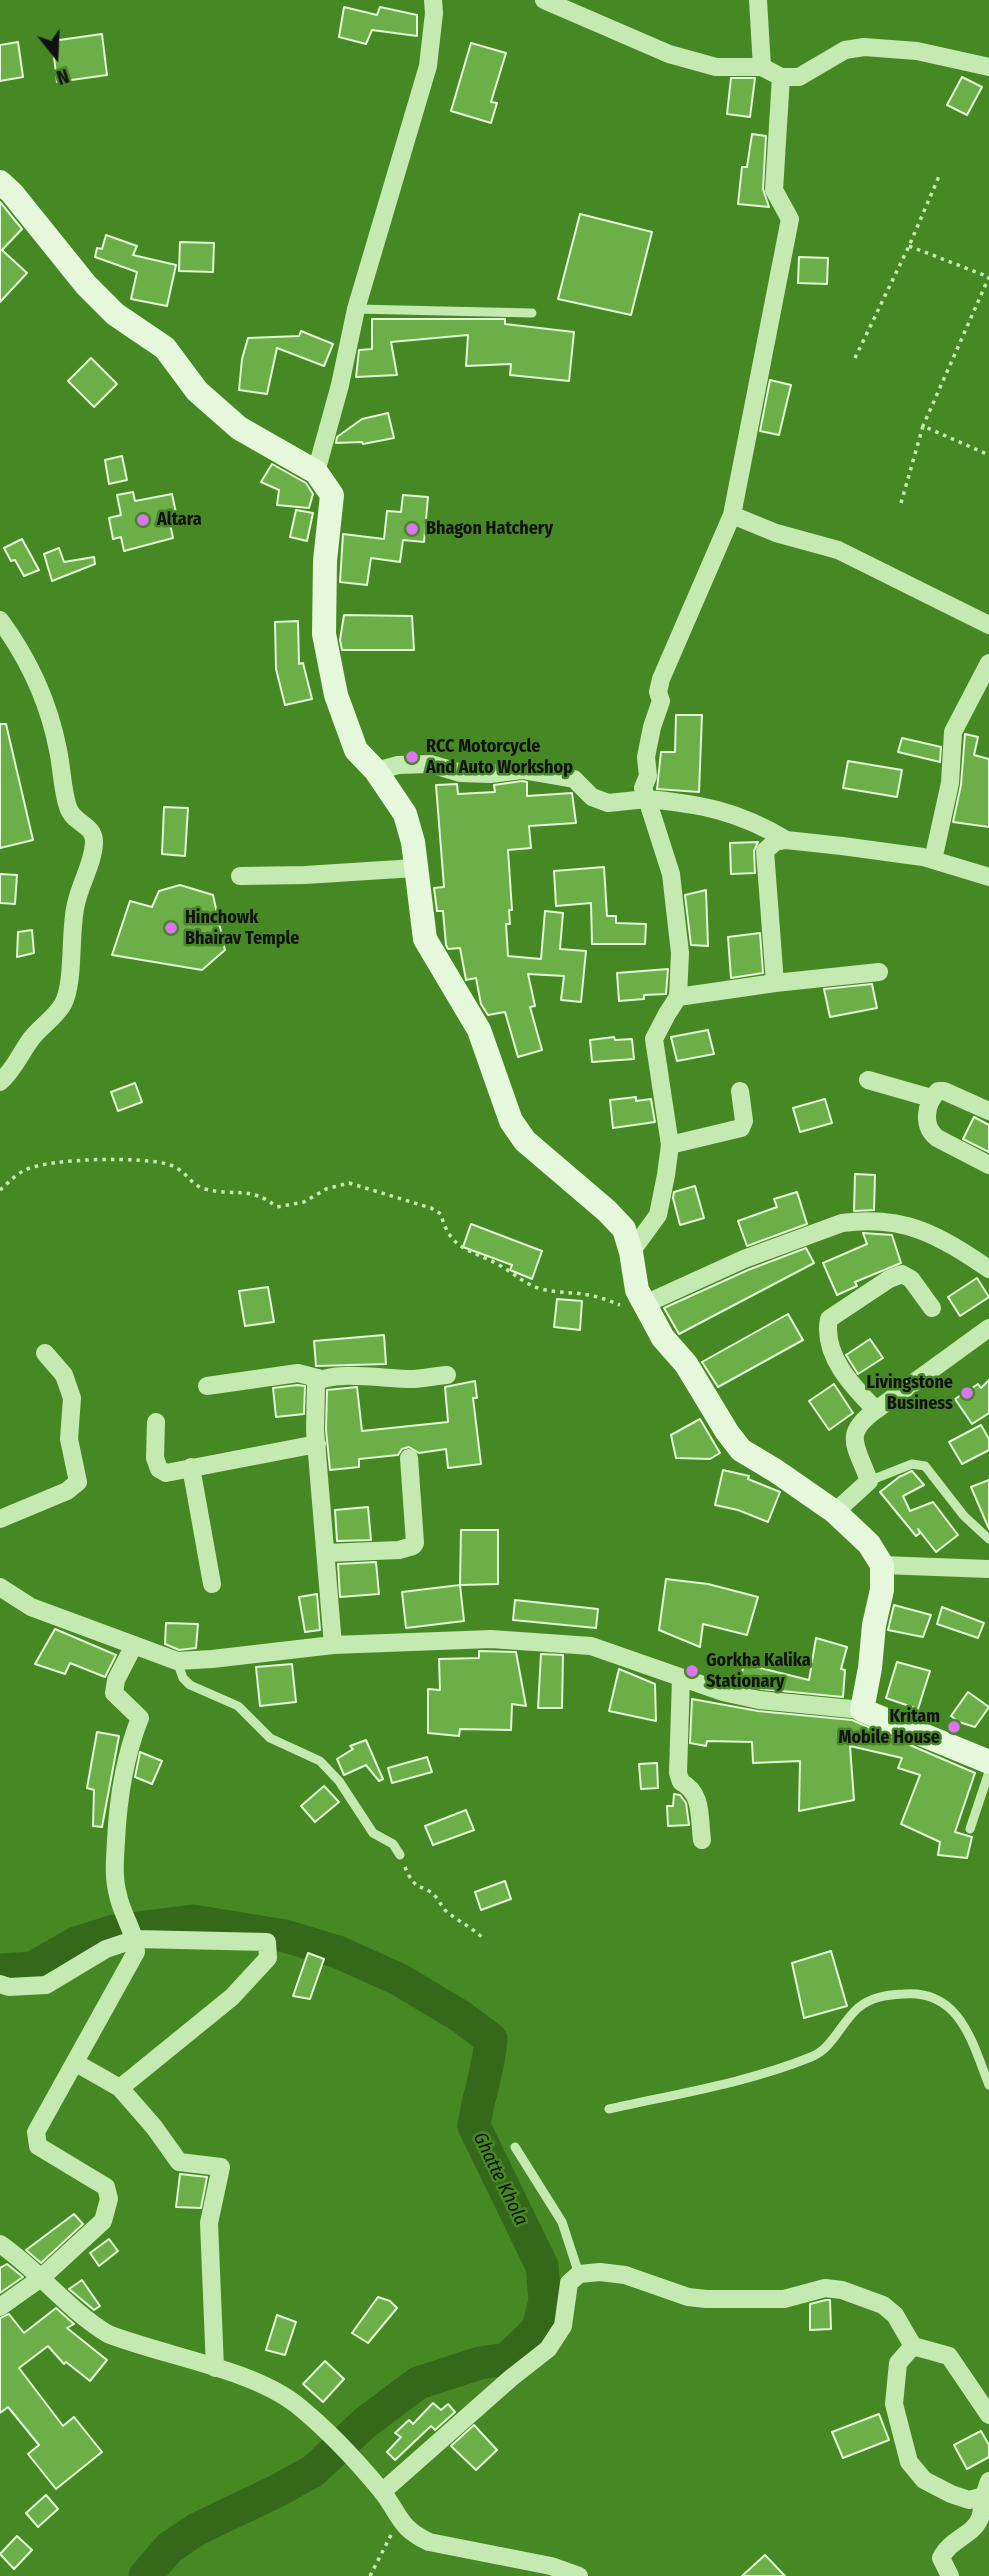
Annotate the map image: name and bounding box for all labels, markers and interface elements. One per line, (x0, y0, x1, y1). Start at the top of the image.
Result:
north arrow (21, 21, 91, 91)
text: N (54, 64, 72, 89)
place label: Altara (157, 509, 202, 531)
marker: Altara (135, 512, 151, 528)
place label: Bhagon Hatchery (426, 518, 553, 540)
marker: Bhagon Hatchery (404, 521, 420, 537)
place label: RCC Motorcycle And Auto Workshop (426, 736, 573, 778)
marker: RCC Motorcycle And Auto Workshop (404, 749, 420, 765)
place label: Hinchowk Bhairav Temple (185, 907, 299, 950)
marker: Hinchowk Bhairav Temple (163, 920, 179, 936)
place label: Livingstone Business (867, 1372, 953, 1414)
marker: Livingstone Business (959, 1385, 975, 1401)
place label: Gorkha Kalika Stationary (706, 1650, 811, 1692)
marker: Gorkha Kalika Stationary (684, 1663, 700, 1679)
place label: Kritam Mobile House (838, 1706, 940, 1748)
marker: Kritam Mobile House (946, 1719, 962, 1735)
water label: Ghatte Khola (468, 2129, 532, 2229)

